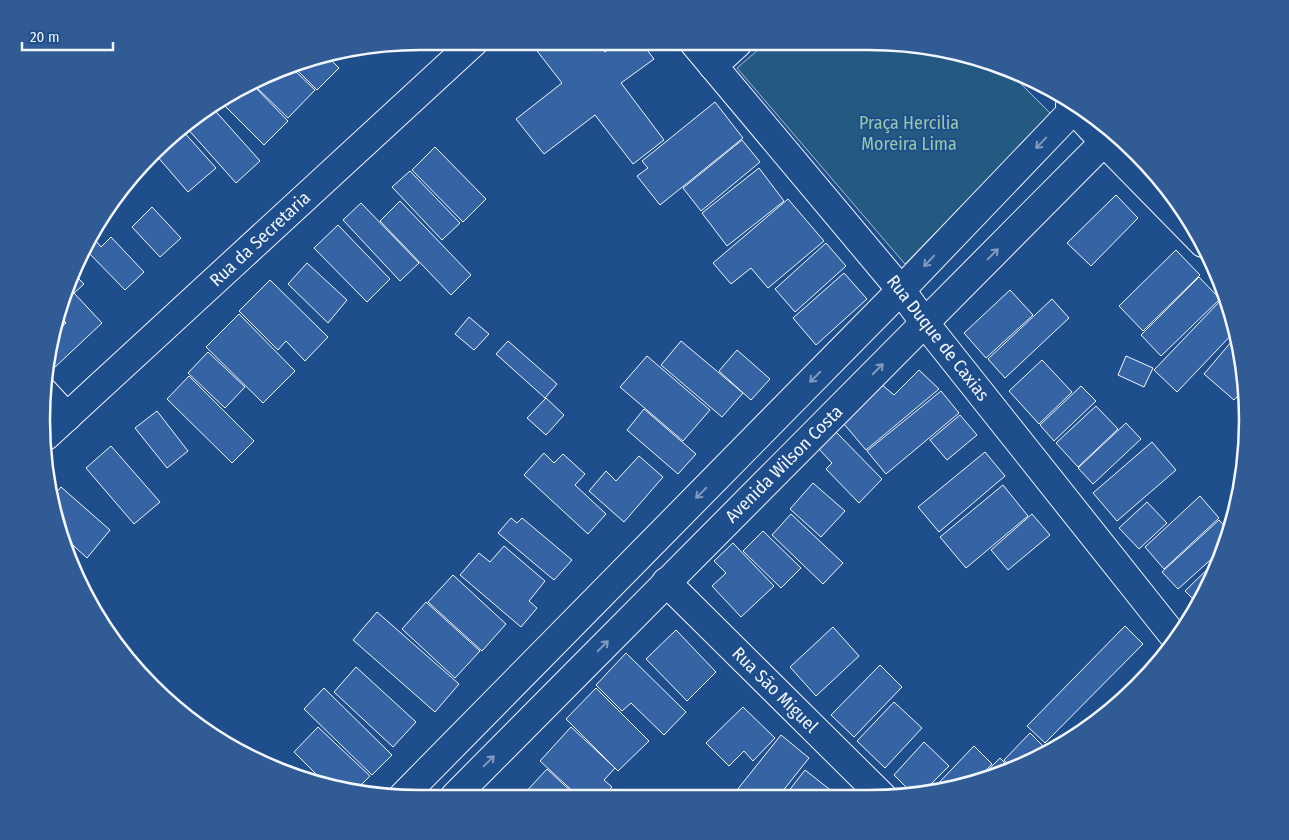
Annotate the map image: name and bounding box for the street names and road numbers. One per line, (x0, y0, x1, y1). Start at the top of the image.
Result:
street label: Rua da Secretaria (205, 187, 315, 291)
street label: Rua Duque de Caxias (882, 271, 994, 406)
street label: Avenida Wilson Costa (721, 401, 847, 527)
street label: Rua São Miguel (727, 642, 823, 738)

